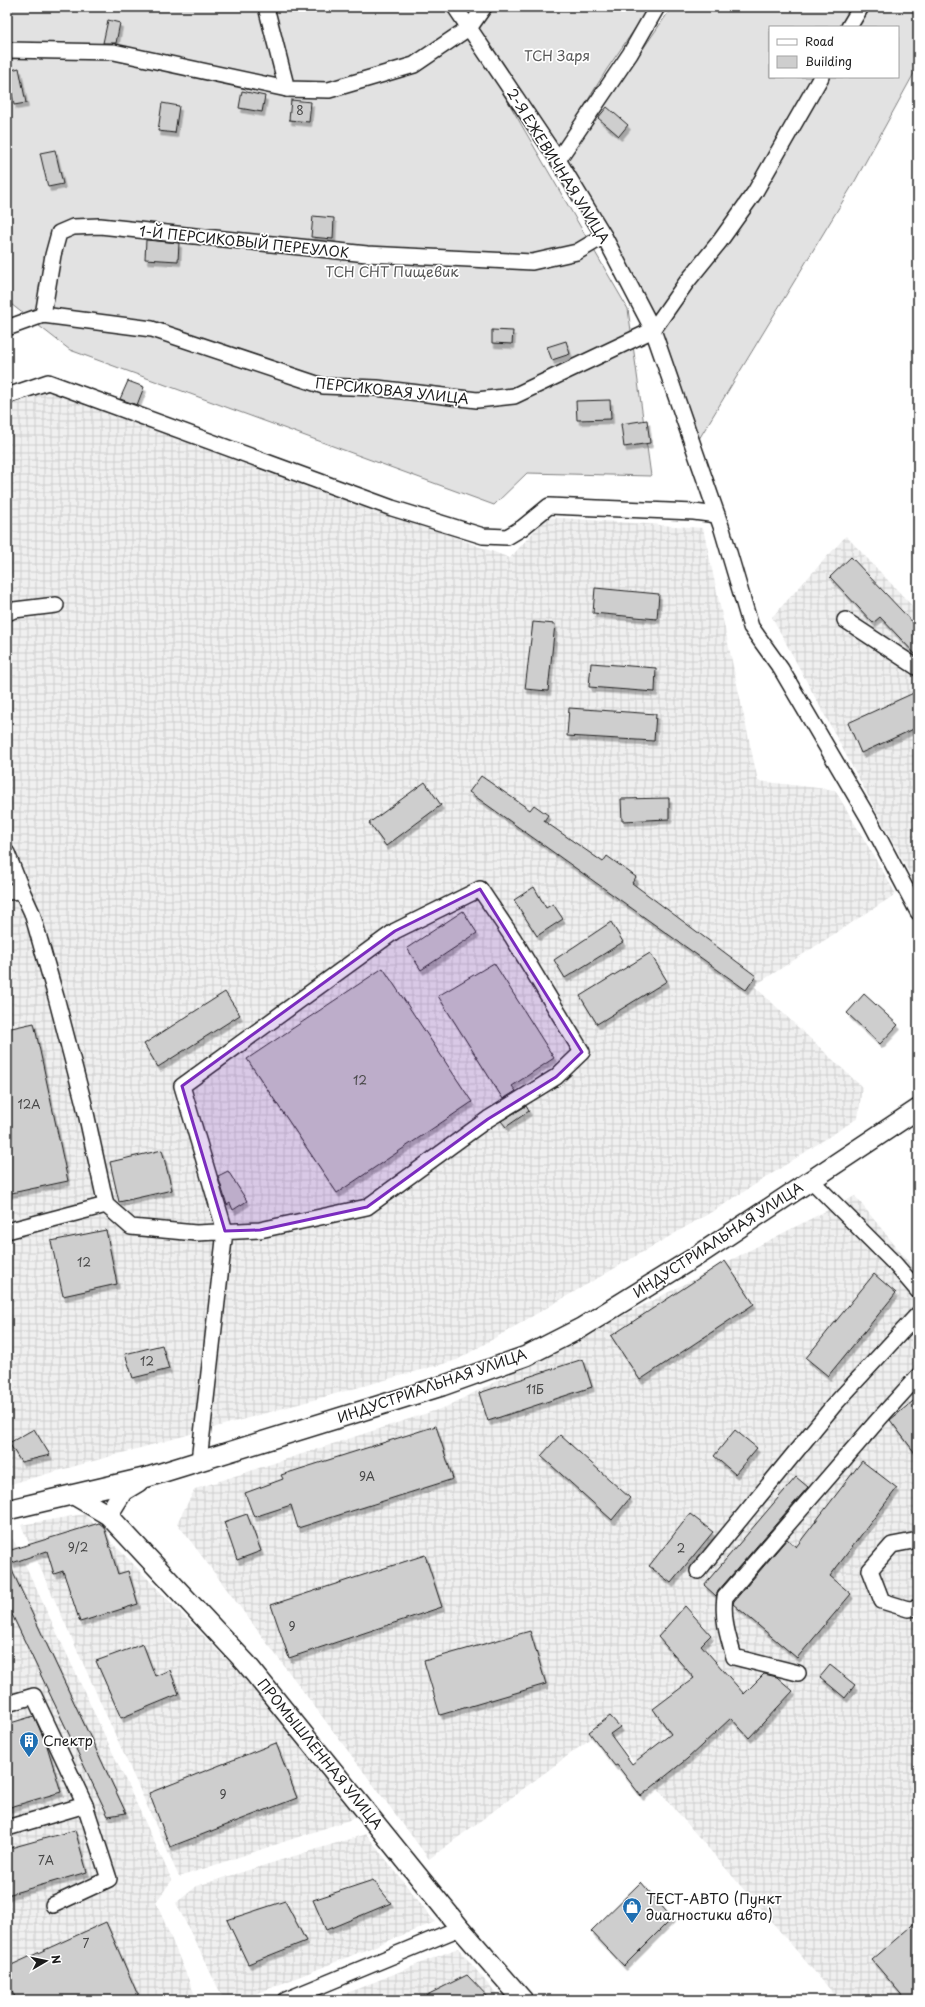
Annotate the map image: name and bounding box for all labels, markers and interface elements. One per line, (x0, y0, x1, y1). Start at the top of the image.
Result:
legend (769, 26, 899, 78)
text: Road (805, 32, 834, 50)
park label: ТСН Заря (524, 45, 590, 66)
text: Building (805, 52, 852, 70)
street label: 2-Я ЕЖЕВИЧНАЯ УЛИЦА (502, 84, 615, 248)
house number: 8 (296, 101, 304, 119)
street label: 1-Й ПЕРСИКОВЫЙ ПЕРЕУЛОК (138, 220, 350, 263)
park label: ТСН СНТ Пищевик (325, 261, 459, 282)
street label: ПЕРСИКОВАЯ УЛИЦА (314, 372, 470, 409)
house number: 12 (353, 1071, 367, 1089)
house number: 12А (17, 1095, 41, 1113)
street label: ИНДУСТРИАЛЬНАЯ УЛИЦА (629, 1176, 807, 1303)
house number: 12 (77, 1253, 91, 1271)
street label: ИНДУСТРИАЛЬНАЯ УЛИЦА (334, 1343, 530, 1428)
house number: 12 (140, 1352, 154, 1370)
house number: 11Б (526, 1380, 544, 1398)
house number: 9А (359, 1467, 375, 1485)
house number: 9/2 (68, 1538, 88, 1556)
house number: 2 (677, 1539, 685, 1557)
house number: 9 (288, 1617, 296, 1635)
street label: ПРОМЫШЛЕННАЯ УЛИЦА (253, 1674, 388, 1834)
building icon: Спектр (18, 1730, 40, 1758)
place label: Спектр (43, 1730, 93, 1751)
house number: 9 (219, 1785, 227, 1803)
house number: 7А (38, 1851, 54, 1869)
place label: ТЕСТ-АВТО (Пункт диагностики авто) (646, 1888, 782, 1925)
shop icon: ТЕСТ-АВТО (Пункт диагностики авто) (621, 1896, 643, 1924)
house number: 7 (83, 1934, 90, 1952)
north arrow (26, 1941, 66, 1981)
text: N (47, 1954, 65, 1965)

